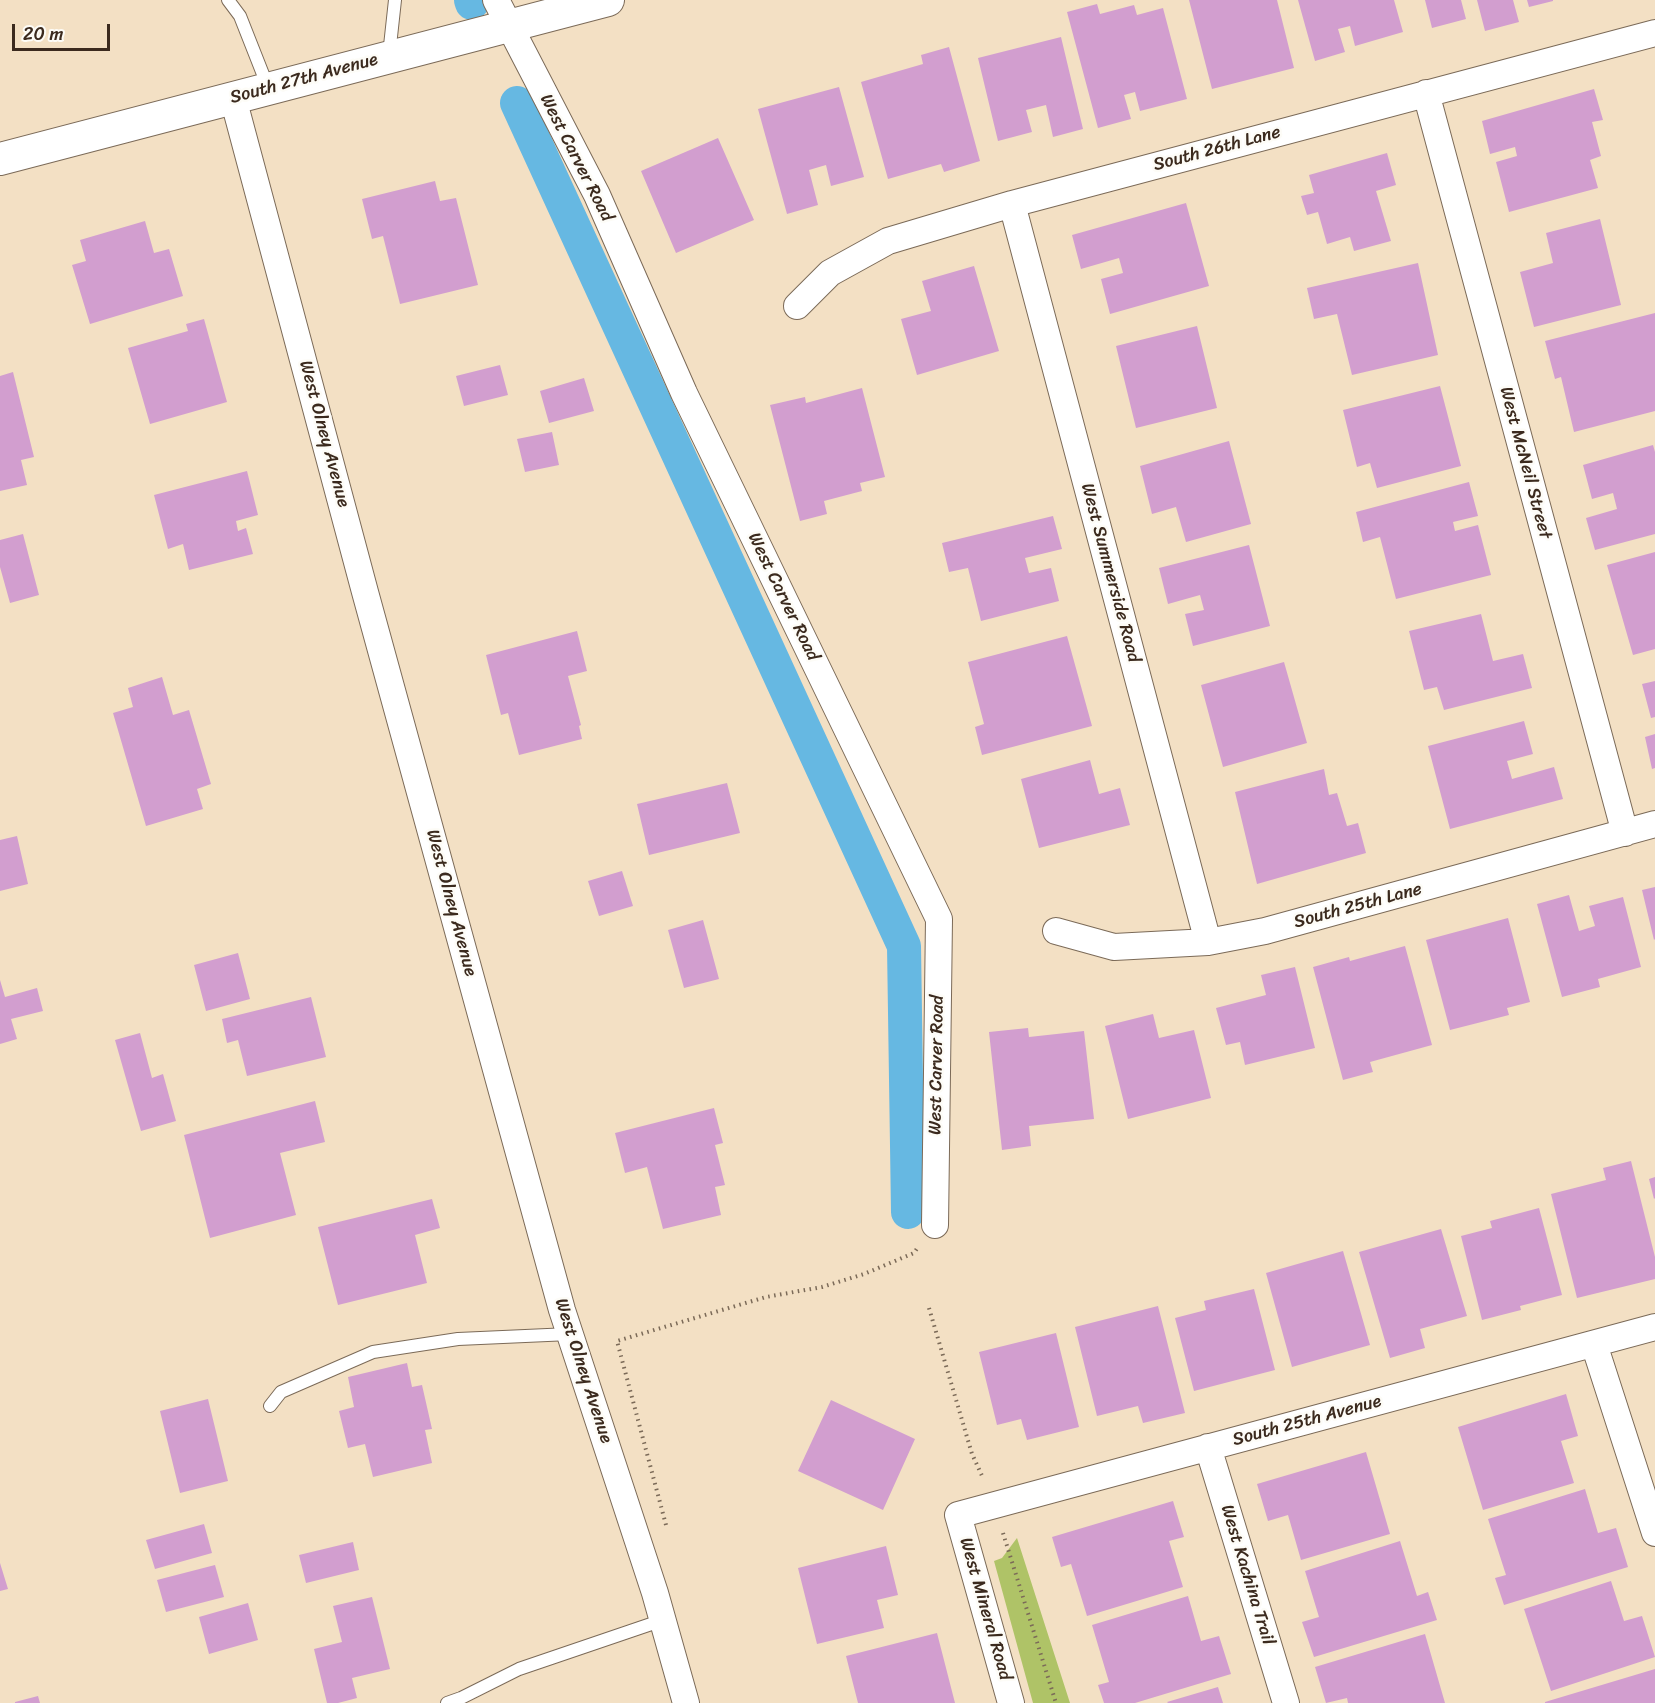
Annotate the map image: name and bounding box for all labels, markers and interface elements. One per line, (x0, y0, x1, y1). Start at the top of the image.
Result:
scale bar (15, 12, 112, 50)
text: 20 m (23, 18, 63, 50)
street label: South 27th Avenue (228, 49, 380, 109)
street label: West Carver Road (535, 91, 617, 225)
street label: South 26th Lane (1151, 122, 1283, 176)
street label: West Olney Avenue (294, 358, 354, 510)
street label: West McNeil Street (1494, 385, 1556, 541)
street label: West Summerside Road (1076, 481, 1144, 665)
street label: West Carver Road (743, 529, 823, 665)
street label: West Olney Avenue (421, 827, 481, 979)
street label: South 25th Lane (1292, 879, 1424, 933)
street label: West Carver Road (925, 995, 949, 1135)
street label: West Olney Avenue (549, 1296, 617, 1446)
street label: South 25th Avenue (1230, 1391, 1384, 1451)
street label: West Kachina Trail (1215, 1502, 1279, 1648)
street label: West Mineral Road (954, 1535, 1016, 1683)

